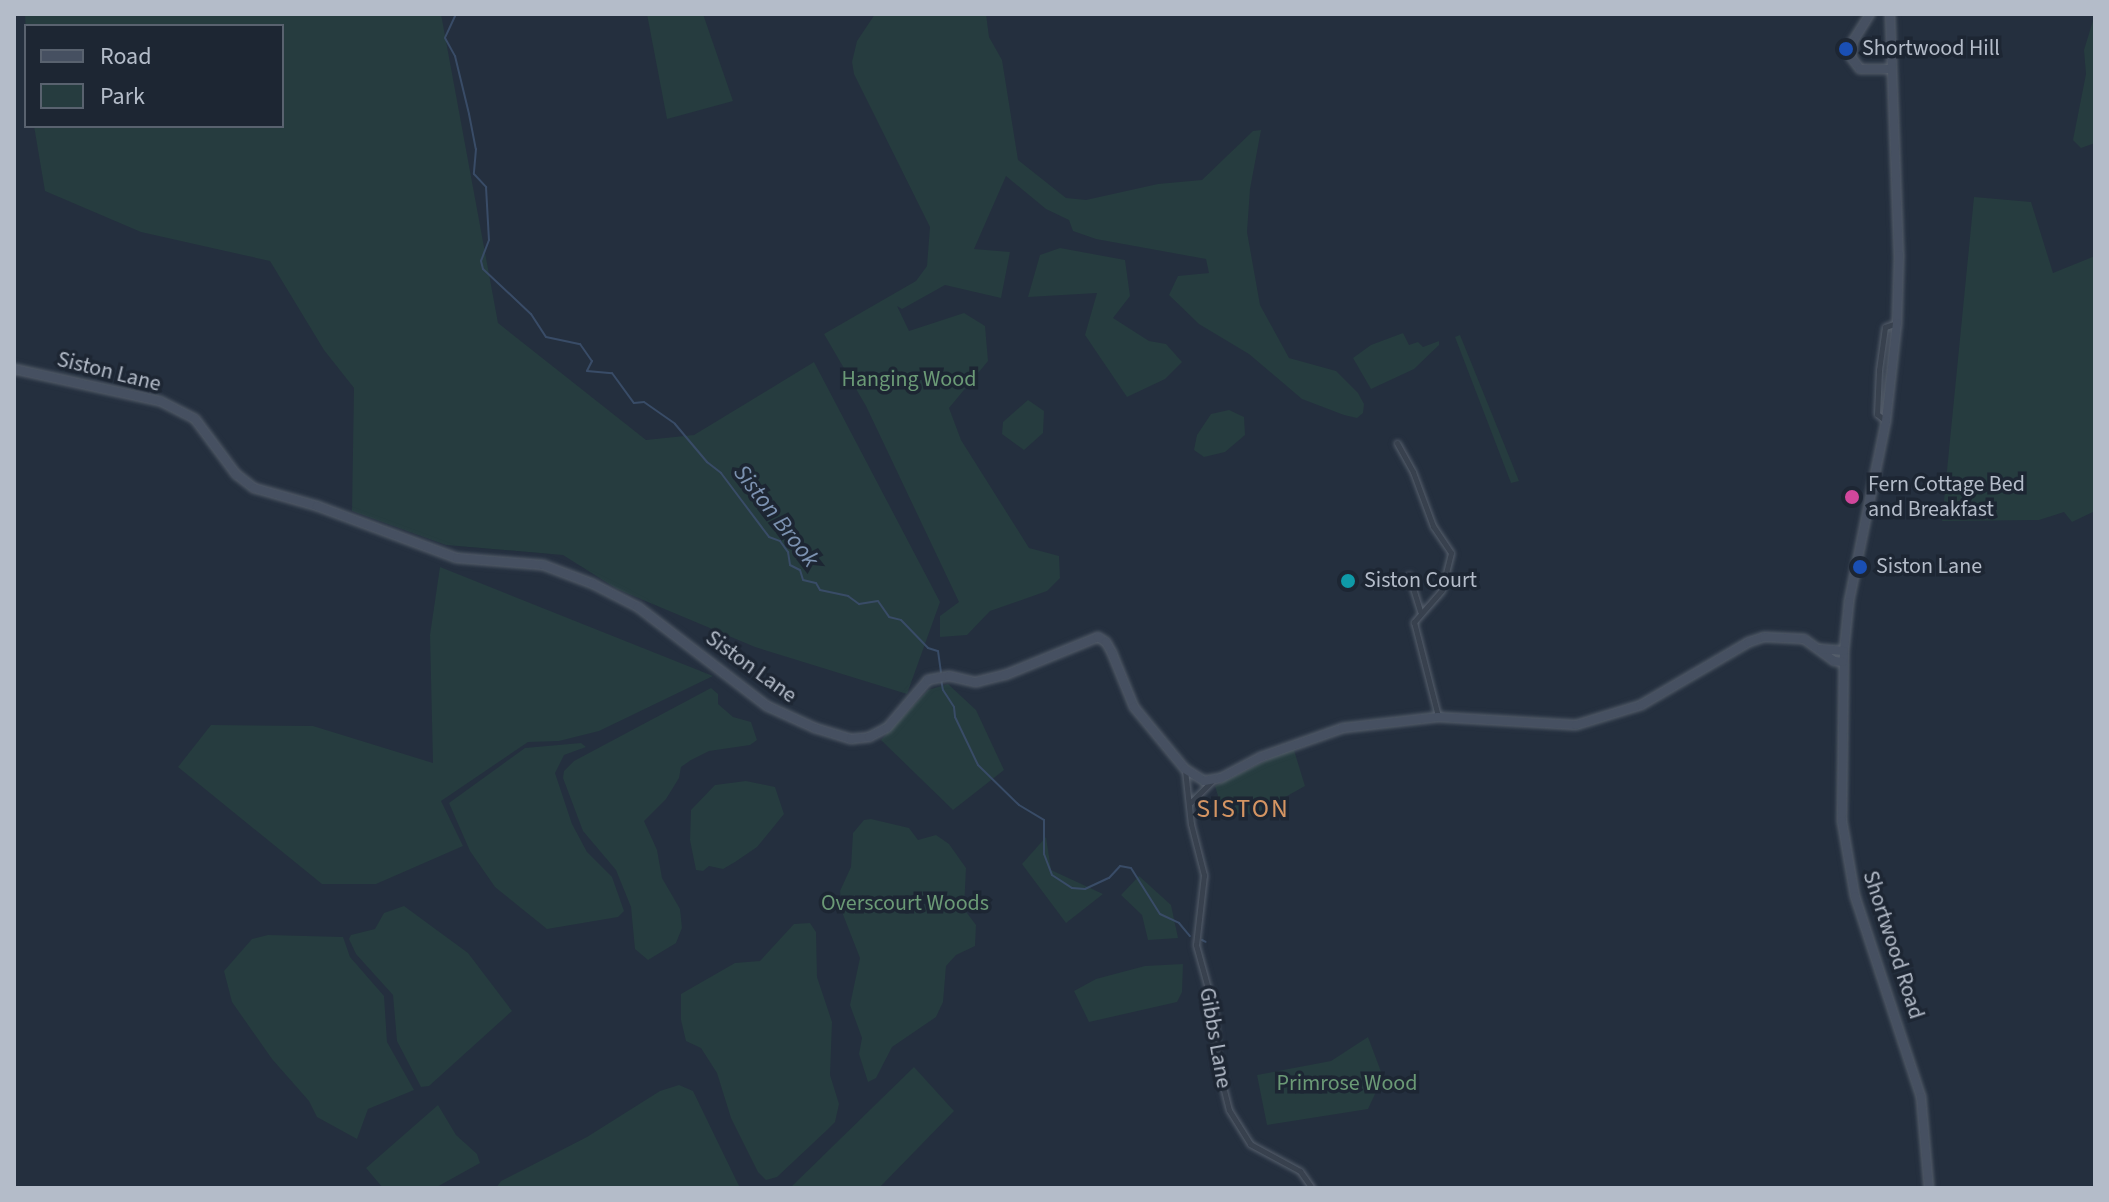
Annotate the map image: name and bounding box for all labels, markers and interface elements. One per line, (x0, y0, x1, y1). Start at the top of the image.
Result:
legend (24, 24, 284, 128)
place label: Shortwood Hill (1862, 36, 2000, 62)
text: Road (100, 39, 152, 74)
marker: Shortwood Hill (1837, 40, 1855, 58)
text: Park (100, 79, 145, 114)
street label: Siston Lane (54, 346, 164, 398)
park label: Hanging Wood (842, 367, 976, 393)
water label: Siston Brook (727, 459, 825, 573)
place label: Fern Cottage Bed and Breakfast (1868, 471, 2025, 522)
marker: Fern Cottage Bed and Breakfast (1843, 488, 1861, 506)
place label: Siston Lane (1876, 554, 1982, 580)
marker: Siston Lane (1851, 558, 1869, 576)
place label: Siston Court (1364, 568, 1477, 594)
marker: Siston Court (1339, 572, 1357, 590)
street label: Siston Lane (700, 625, 802, 709)
district label: SISTON (1196, 793, 1290, 825)
street label: Shortwood Road (1857, 868, 1929, 1022)
park label: Overscourt Woods (821, 891, 989, 917)
street label: Gibbs Lane (1193, 986, 1237, 1090)
park label: Primrose Wood (1277, 1071, 1417, 1097)

